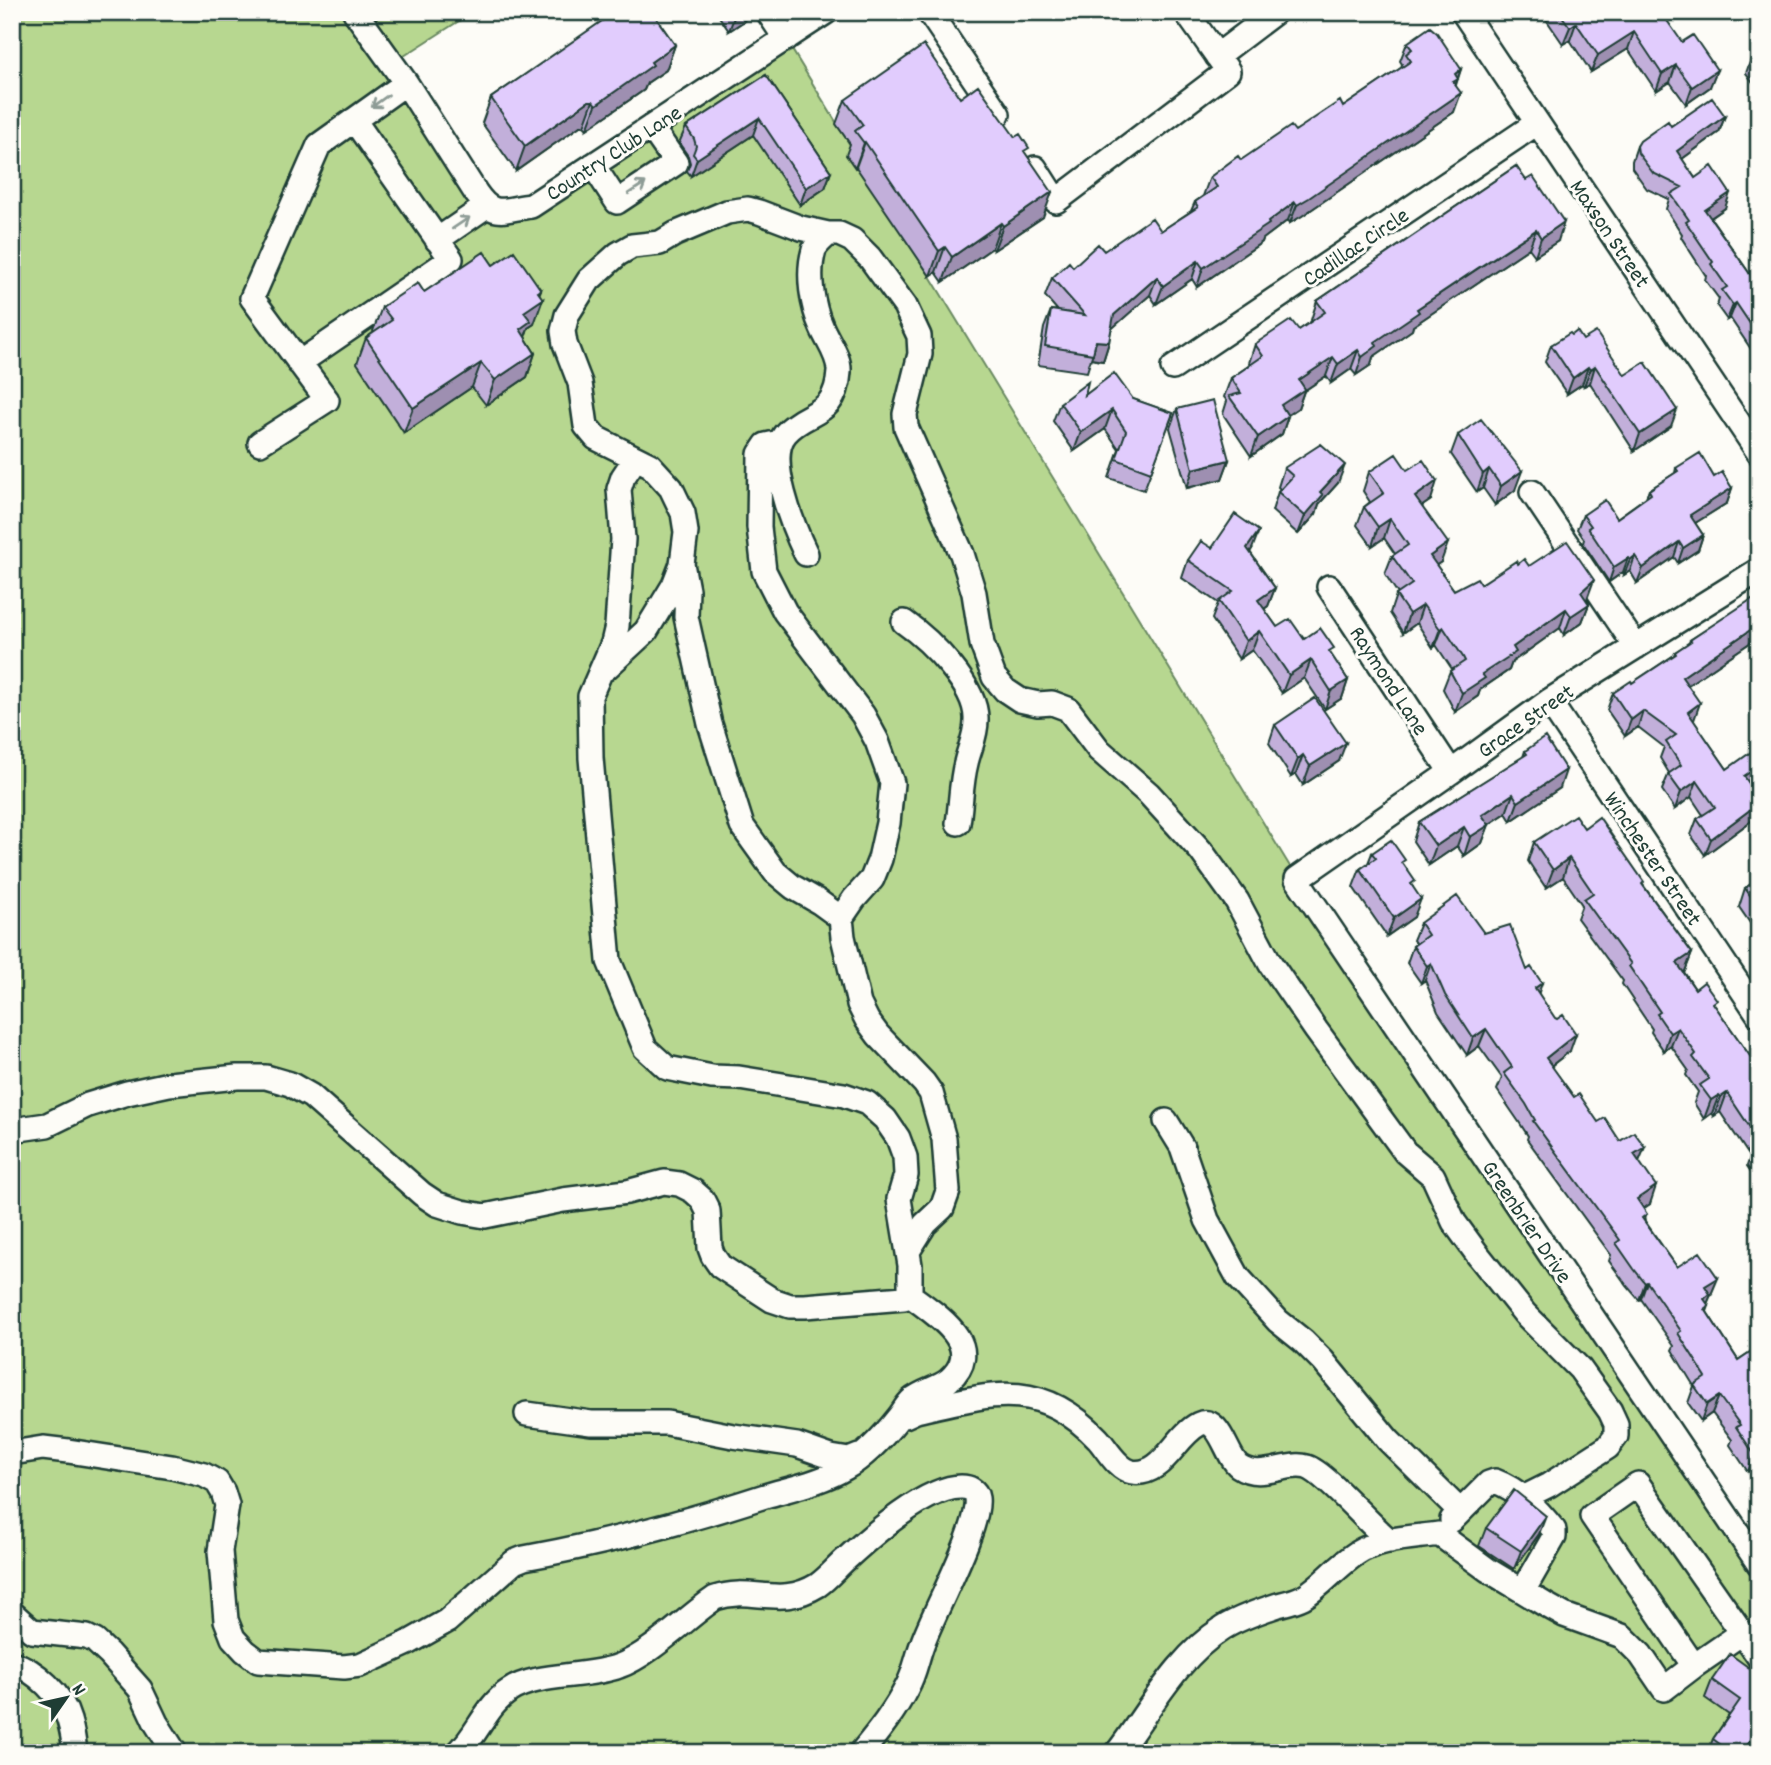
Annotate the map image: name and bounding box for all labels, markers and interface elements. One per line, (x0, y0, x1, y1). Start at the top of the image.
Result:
one-way arrow (371, 94, 390, 108)
street label: Country Club Lane (540, 98, 690, 211)
street label: Maxson Street (1560, 174, 1657, 296)
one-way arrow (627, 181, 647, 195)
street label: Cadillac Circle (1297, 201, 1417, 297)
one-way arrow (451, 216, 471, 230)
street label: Raymond Lane (1339, 621, 1435, 743)
street label: Grace Street (1472, 677, 1582, 768)
street label: Winchester Street (1594, 786, 1708, 934)
street label: Greenbrier Drive (1472, 1155, 1578, 1291)
north arrow (32, 1664, 102, 1734)
text: N (63, 1679, 91, 1702)

